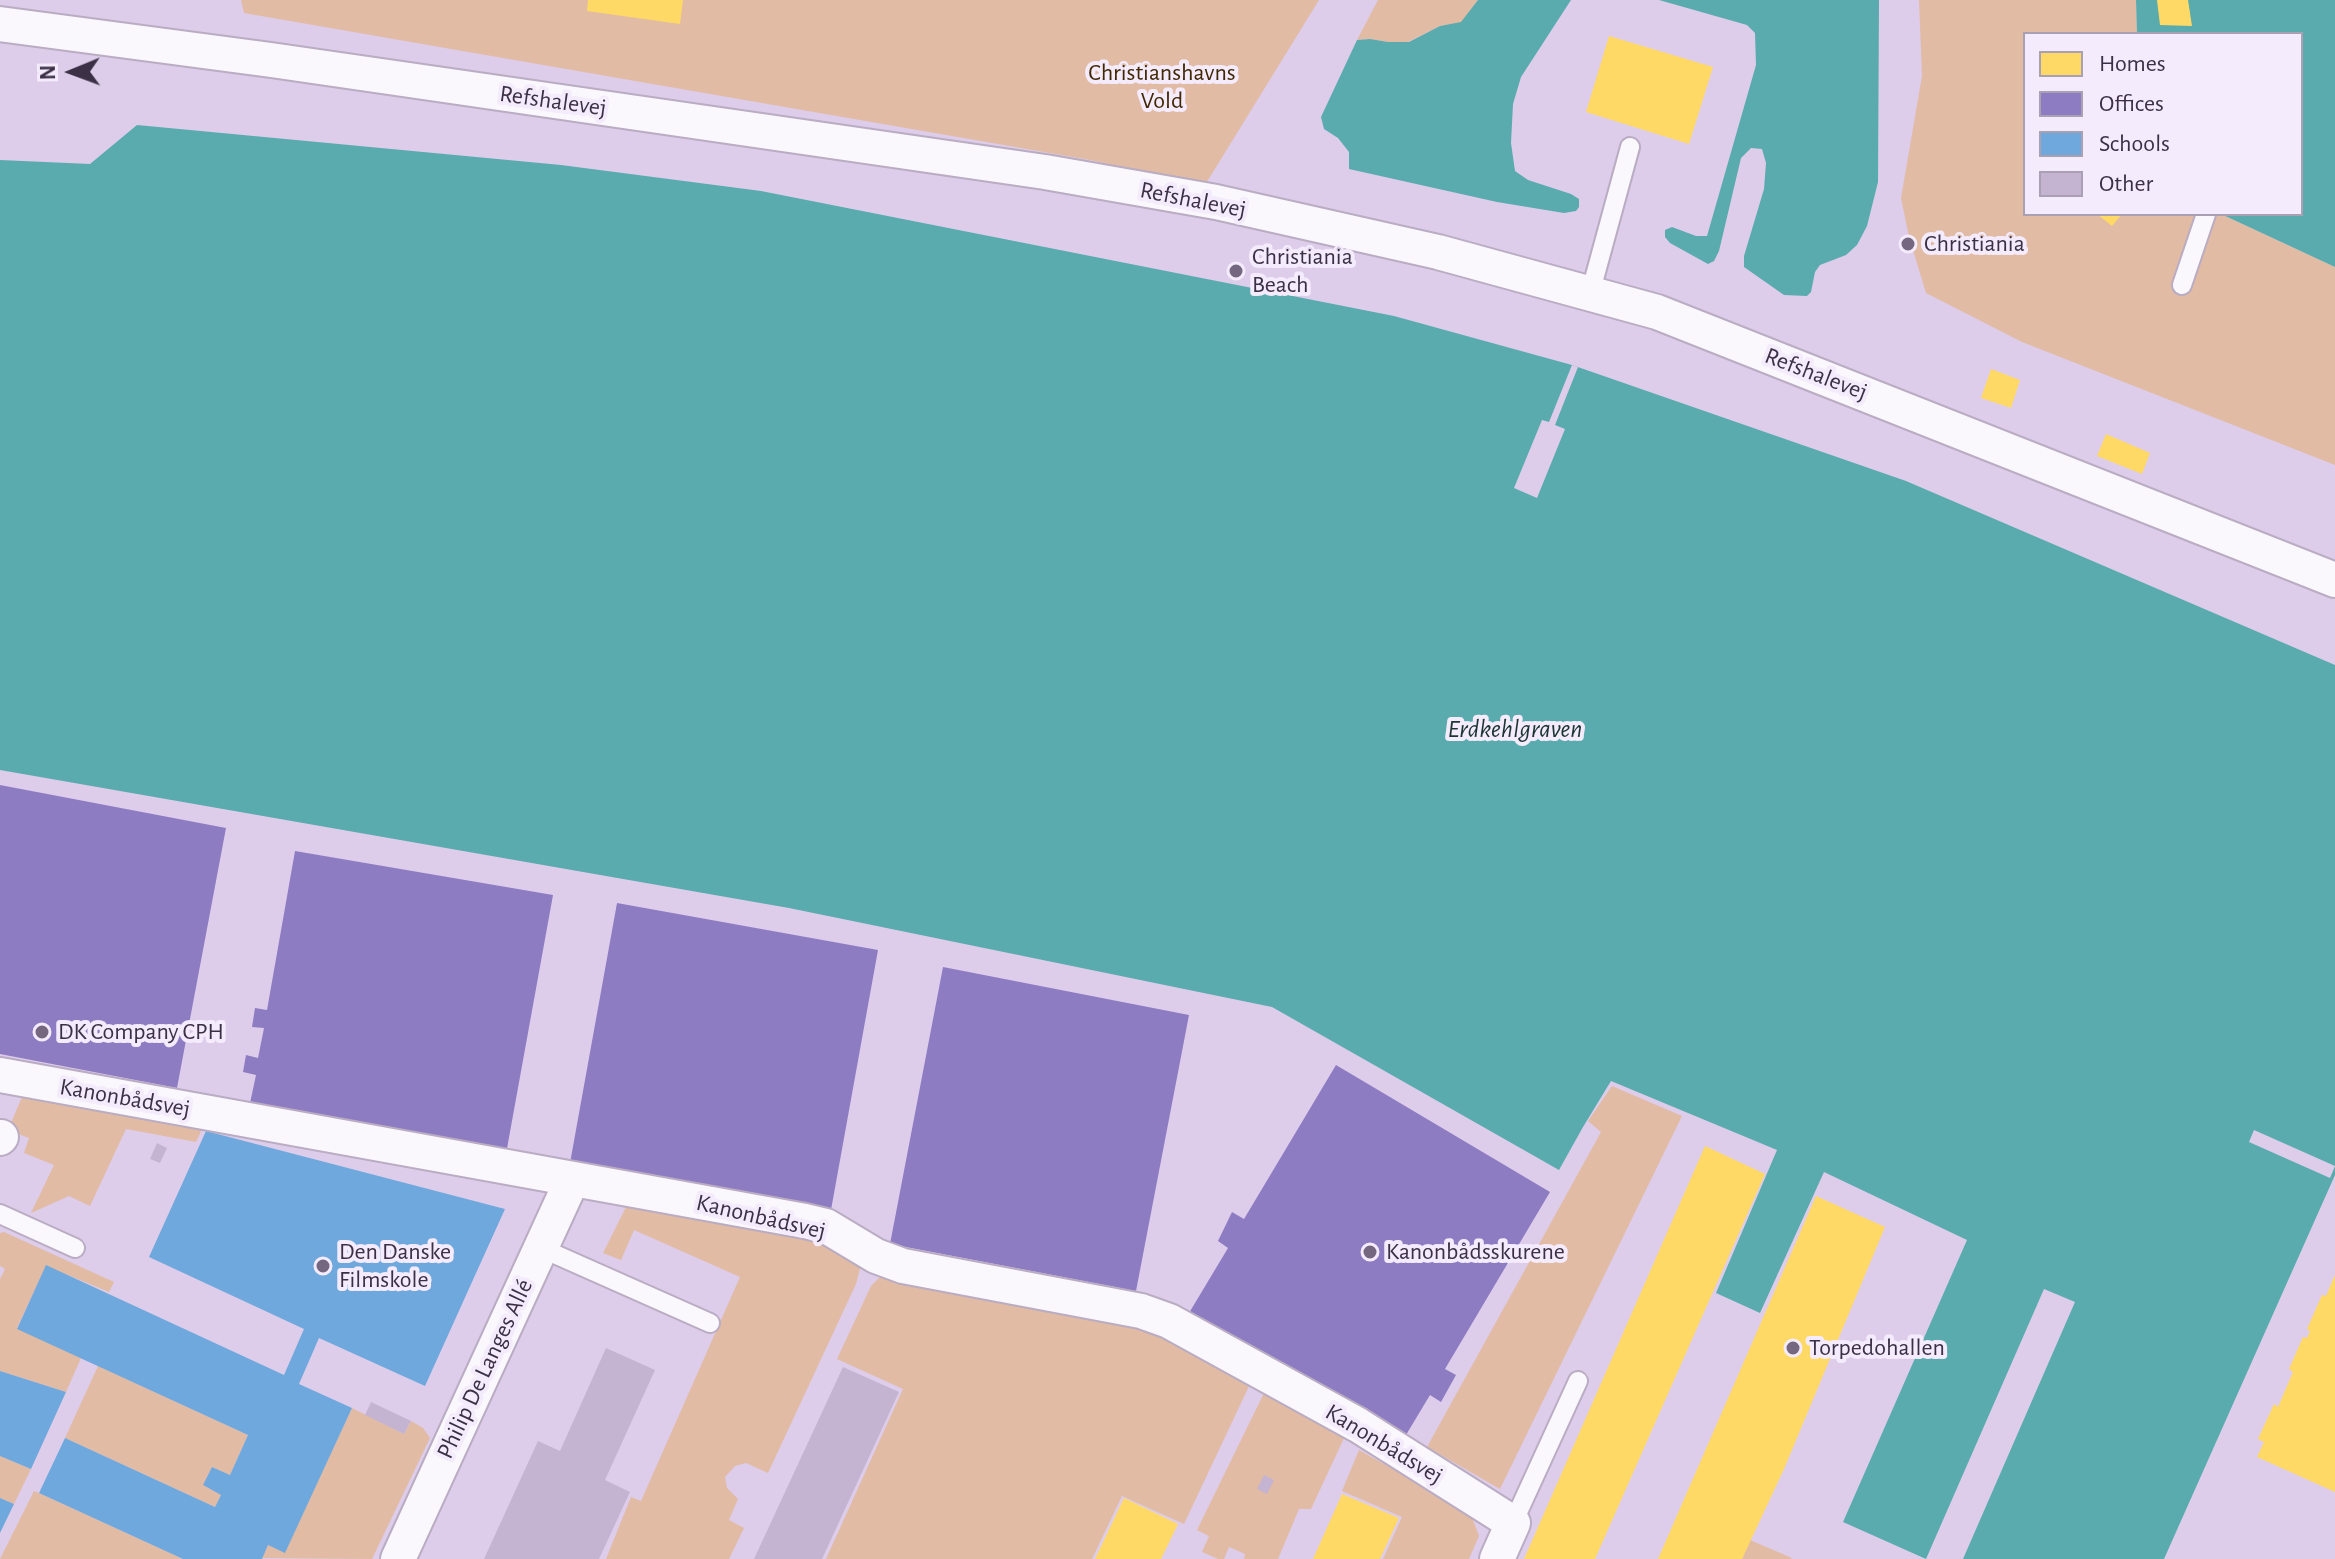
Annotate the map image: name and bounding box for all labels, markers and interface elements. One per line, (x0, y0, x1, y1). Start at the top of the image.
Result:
north arrow (32, 32, 112, 112)
legend (2023, 32, 2303, 216)
text: Homes (2099, 52, 2166, 76)
park label: Christianshavns Vold (1088, 59, 1236, 115)
text: N (37, 65, 59, 80)
street label: Refshalevej (498, 79, 608, 123)
text: Offices (2099, 92, 2164, 116)
text: Schools (2099, 132, 2170, 156)
text: Other (2099, 172, 2153, 196)
street label: Refshalevej (1138, 176, 1248, 224)
place label: Christiania (1924, 230, 2025, 258)
marker: Christiania (1899, 235, 1917, 253)
place label: Christiania Beach (1252, 243, 1353, 299)
marker: Christiania Beach (1227, 262, 1245, 280)
street label: Refshalevej (1761, 341, 1871, 407)
water label: Erdkehlgraven (1448, 713, 1582, 745)
place label: DK Company CPH (58, 1018, 224, 1046)
marker: DK Company CPH (33, 1023, 51, 1041)
street label: Kanonbådsvej (58, 1072, 192, 1124)
street label: Kanonbådsvej (693, 1188, 829, 1246)
place label: Den Danske Filmskole (339, 1238, 451, 1294)
place label: Kanonbådsskurene (1386, 1238, 1565, 1266)
marker: Kanonbådsskurene (1361, 1243, 1379, 1261)
marker: Den Danske Filmskole (314, 1257, 332, 1275)
street label: Philip De Langes Allé (431, 1275, 539, 1463)
place label: Torpedohallen (1809, 1334, 1945, 1362)
marker: Torpedohallen (1784, 1339, 1802, 1357)
street label: Kanonbådsvej (1320, 1398, 1448, 1490)

